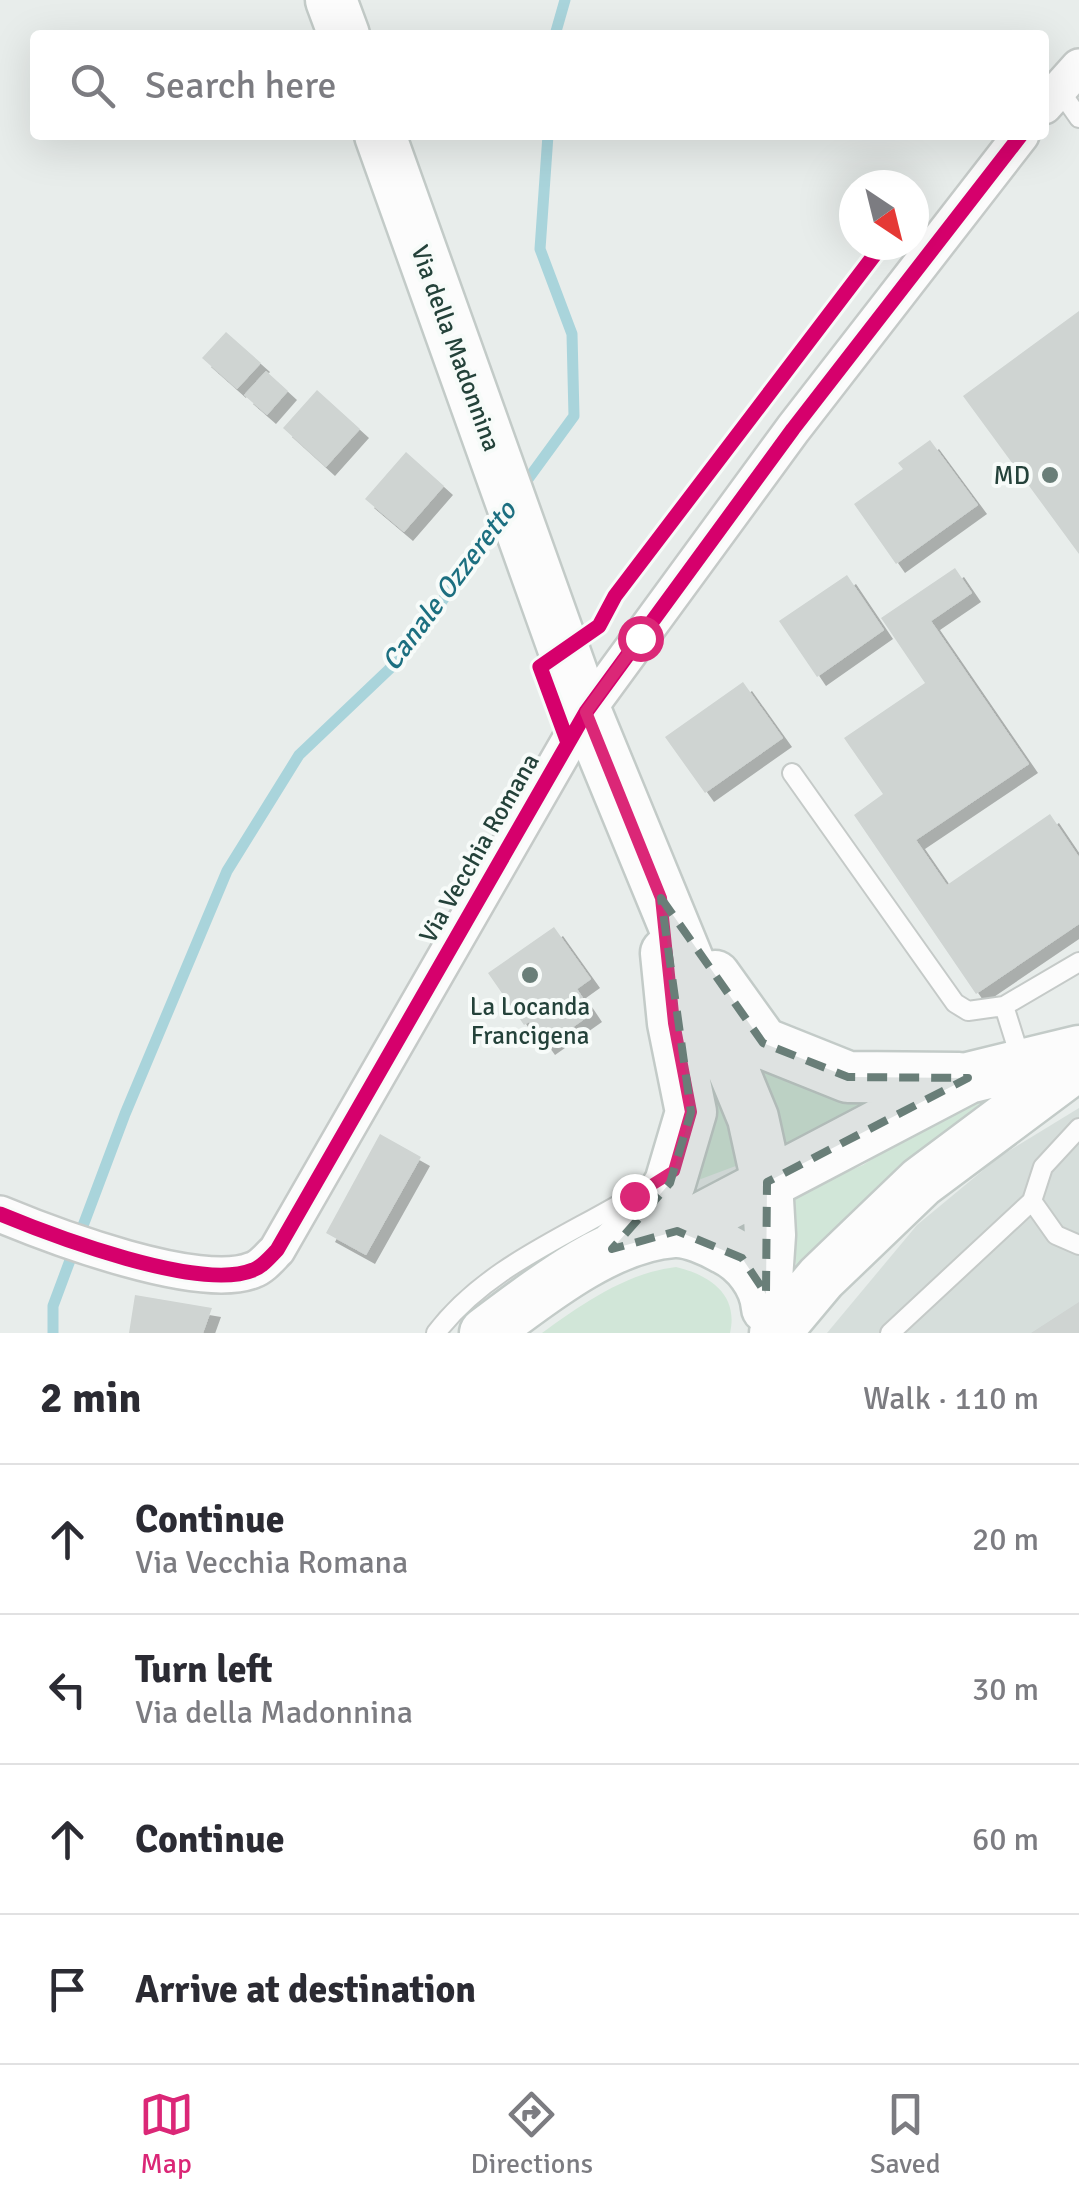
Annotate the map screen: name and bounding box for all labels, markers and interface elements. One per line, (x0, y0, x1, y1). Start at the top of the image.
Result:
search box (30, 30, 1049, 140)
icon: search (65, 58, 120, 113)
text: Search here (145, 62, 337, 109)
north arrow (839, 170, 929, 260)
street label: Via della Madonnina (404, 241, 508, 455)
place label: MD (994, 460, 1030, 491)
marker: MD (1039, 464, 1061, 486)
water label: Canale Ozzeretto (374, 494, 524, 677)
route start (618, 616, 664, 662)
street label: Via Vecchia Romana (412, 748, 546, 948)
marker: La Locanda Francigena (519, 964, 541, 986)
place label: La Locanda Francigena (470, 991, 590, 1051)
route end (612, 1174, 658, 1220)
text: 2 min (40, 1373, 141, 1424)
text: Walk · 110 m (863, 1379, 1039, 1418)
text: Continue (135, 1496, 285, 1543)
icon: ahead (40, 1512, 95, 1567)
text: 20 m (972, 1520, 1039, 1559)
text: Via Vecchia Romana (135, 1543, 408, 1582)
text: Turn left (135, 1646, 273, 1693)
icon: left (40, 1662, 95, 1717)
text: 30 m (972, 1670, 1039, 1709)
text: Via della Madonnina (135, 1693, 413, 1732)
icon: ahead (40, 1812, 95, 1867)
text: Continue (135, 1816, 285, 1863)
text: 60 m (972, 1820, 1039, 1859)
icon: arrive (40, 1962, 95, 2017)
text: Arrive at destination (135, 1966, 476, 2013)
tab: Map (139, 2087, 194, 2181)
tab: Directions (471, 2087, 593, 2181)
tab: Saved (870, 2087, 940, 2181)

